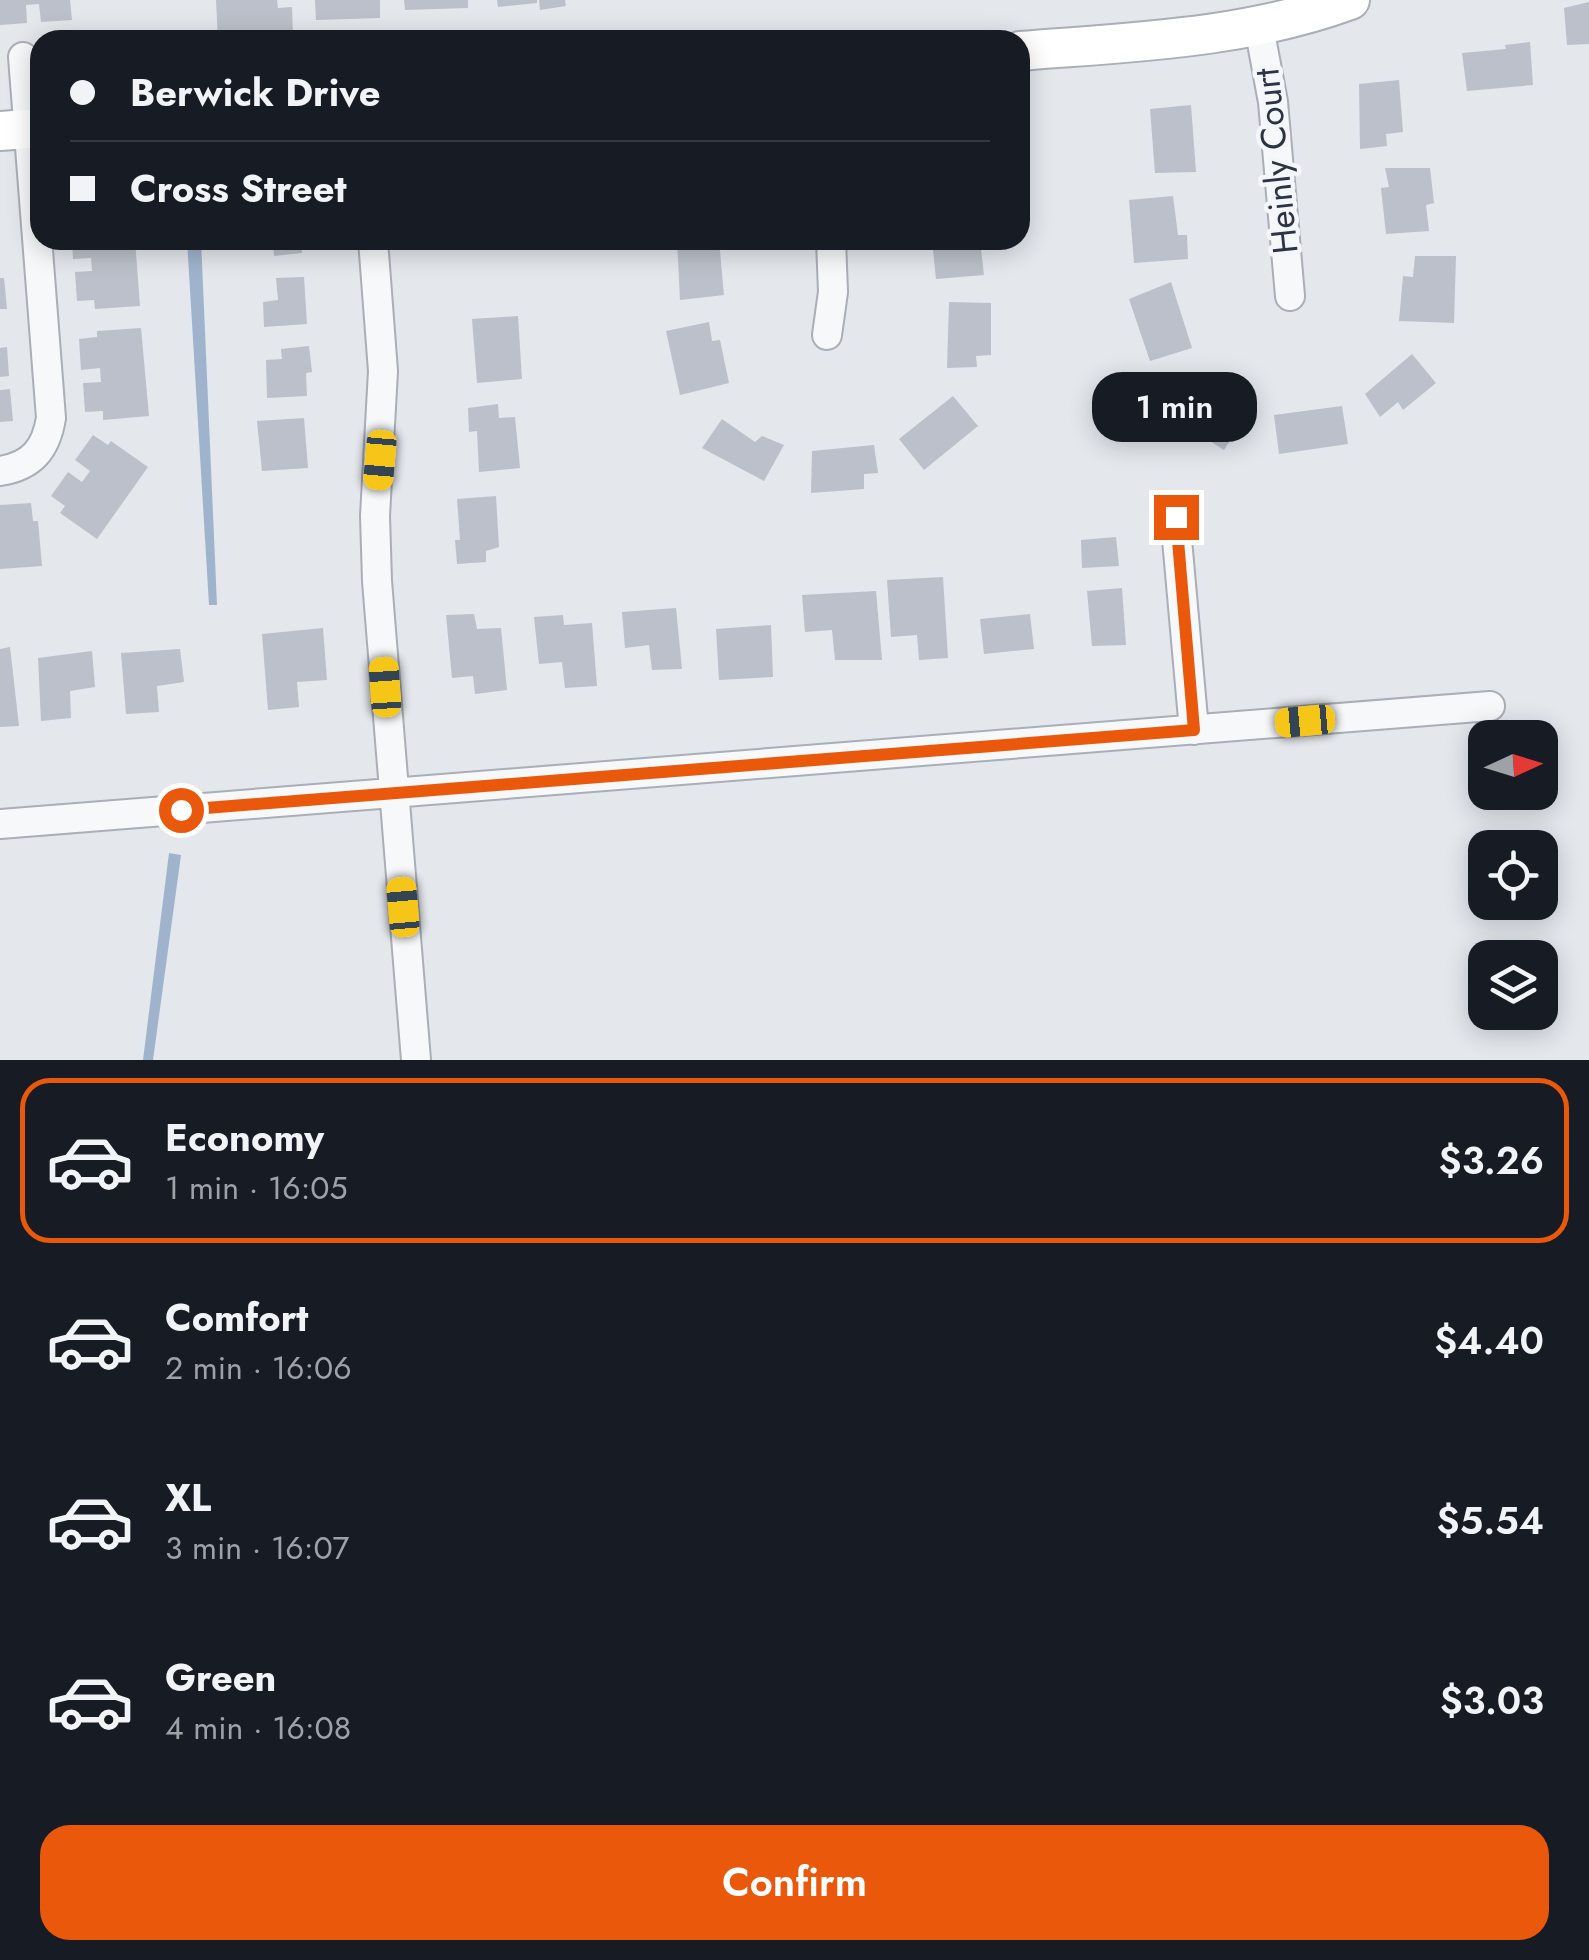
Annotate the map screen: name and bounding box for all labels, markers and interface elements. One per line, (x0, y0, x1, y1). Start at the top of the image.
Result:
text: Berwick Drive (130, 65, 380, 120)
street label: Heinly Court (1241, 65, 1311, 256)
text: Cross Street (130, 161, 347, 216)
callout: 1 min (1094, 372, 1258, 442)
text: 1 min (1136, 384, 1213, 430)
car (362, 429, 398, 491)
route end (1154, 495, 1199, 540)
car (368, 656, 402, 718)
car (1274, 703, 1336, 739)
north arrow (1468, 720, 1558, 810)
map controls (1468, 720, 1558, 1030)
route start (159, 788, 204, 833)
button: locate (1468, 830, 1558, 920)
car (385, 876, 421, 938)
button: layers (1468, 940, 1558, 1030)
text: Economy (165, 1110, 324, 1165)
icon: car (45, 1116, 135, 1206)
text: $3.26 (1439, 1133, 1544, 1188)
text: 1 min · 16:05 (165, 1165, 348, 1211)
text: Comfort (165, 1290, 308, 1345)
icon: car (45, 1296, 135, 1386)
text: $4.40 (1434, 1313, 1544, 1368)
text: 2 min · 16:06 (165, 1345, 352, 1391)
text: XL (165, 1470, 211, 1525)
icon: car (45, 1476, 135, 1566)
text: $5.54 (1437, 1493, 1544, 1548)
text: 3 min · 16:07 (165, 1525, 349, 1571)
text: Green (165, 1650, 276, 1705)
icon: car (45, 1656, 135, 1746)
text: $3.03 (1440, 1673, 1544, 1728)
text: 4 min · 16:08 (165, 1705, 351, 1751)
button: Confirm (40, 1825, 1549, 1940)

